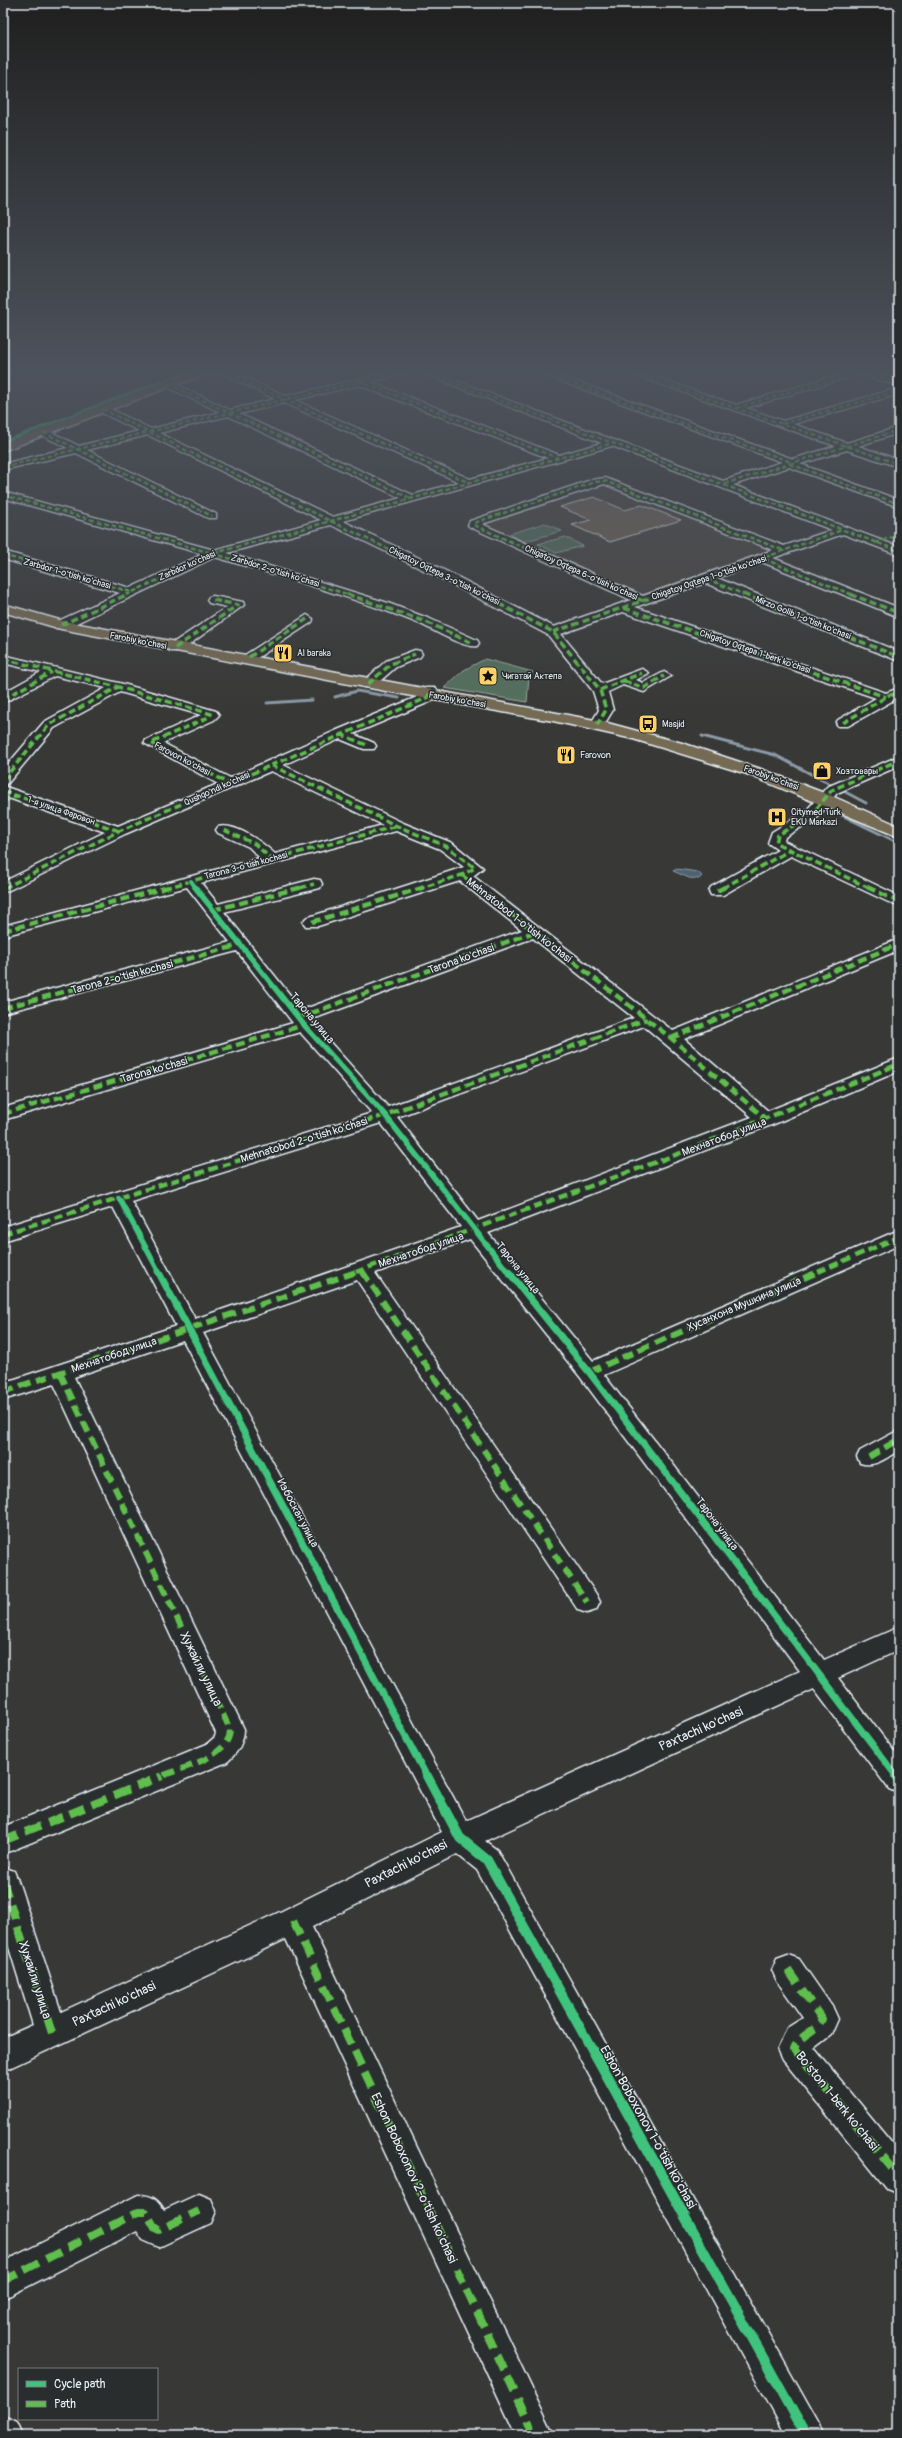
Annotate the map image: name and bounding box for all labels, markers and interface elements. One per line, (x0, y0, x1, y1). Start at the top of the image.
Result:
street label: Chigatoy Oqtepa 6-o'tish ko'chasi (523, 543, 640, 603)
street label: Chigatoy Oqtepa 3-o'tish ko'chasi (387, 544, 502, 608)
street label: Zarbdor ko'chasi (157, 548, 218, 583)
street label: Zarbdor 2-o'tish ko'chasi (229, 552, 321, 590)
street label: Chigatoy Oqtepa 1-o'tish ko'chasi (650, 553, 768, 603)
street label: Zarbdor 1-o'tish ko'chasi (22, 556, 112, 592)
street label: Mirzo Golib 1-o'tish ko'chasi (754, 594, 853, 642)
street label: Chigatoy Oqtepa 1-berk ko'chasi (698, 628, 812, 676)
street label: Farobiy ko'chasi (109, 630, 168, 652)
restaurant icon: Al baraka (272, 642, 294, 664)
place label: Al baraka (297, 648, 331, 659)
place icon: Чигатай Актепа (477, 665, 499, 687)
place label: Чигатай Актепа (502, 671, 562, 682)
street label: Farobiy ko'chasi (428, 690, 487, 710)
bus stop icon: Masjid (637, 713, 659, 735)
place label: Masjid (662, 719, 685, 730)
street label: Farovon ko'chasi (152, 740, 212, 779)
restaurant icon: Farovon (555, 744, 577, 766)
place label: Farovon (580, 750, 611, 761)
shop icon: Хозтовары (811, 760, 833, 782)
street label: Farobiy ko'chasi (742, 763, 800, 793)
place label: Хозтовары (836, 766, 878, 777)
street label: Qushqo'ndi ko'chasi (182, 769, 252, 808)
street label: 1-я улица Фаровон (26, 794, 97, 828)
hospital icon: Citymed Turk EKU Markazi (766, 806, 788, 828)
place label: Citymed Turk EKU Markazi (791, 807, 841, 828)
street label: Tarona 3-o'tish kochasi (203, 849, 289, 882)
street label: Mehnatobod 1-o'tish ko'chasi (464, 875, 574, 965)
street label: Tarona ko'chasi (426, 941, 496, 977)
street label: Tarona 2-o'tish kochasi (70, 957, 174, 997)
street label: Тарона улица (287, 990, 337, 1046)
street label: Tarona ko'chasi (119, 1054, 189, 1086)
street label: Mehnatobod 2-o'tish ko'chasi (239, 1114, 369, 1166)
street label: Мехнатобод улица (680, 1115, 768, 1159)
street label: Мехнатобод улица (377, 1229, 465, 1271)
street label: Тарона улица (493, 1240, 543, 1296)
street label: Хусанхона Мушкина улица (685, 1274, 803, 1334)
street label: Мехнатобод улица (70, 1334, 158, 1376)
street label: Избоскан улица (274, 1476, 322, 1550)
street label: Тарона улица (693, 1495, 741, 1553)
street label: Хужайли улица (176, 1629, 226, 1709)
street label: Paxtachi ko'chasi (656, 1703, 746, 1755)
street label: Paxtachi ko'chasi (362, 1836, 450, 1892)
street label: Хужайли улица (15, 1939, 55, 2021)
street label: Paxtachi ko'chasi (70, 1978, 158, 2030)
street label: Eshon Boboxonov 1-o'tish ko'chasi (596, 2043, 700, 2211)
street label: Bo'ston 1-berk ko'chasi (792, 2048, 882, 2154)
street label: Eshon Boboxonov 2-o'tish ko'chasi (367, 2090, 461, 2266)
legend (18, 2368, 158, 2420)
text: Cycle path (54, 2377, 106, 2392)
text: Path (54, 2397, 76, 2412)

